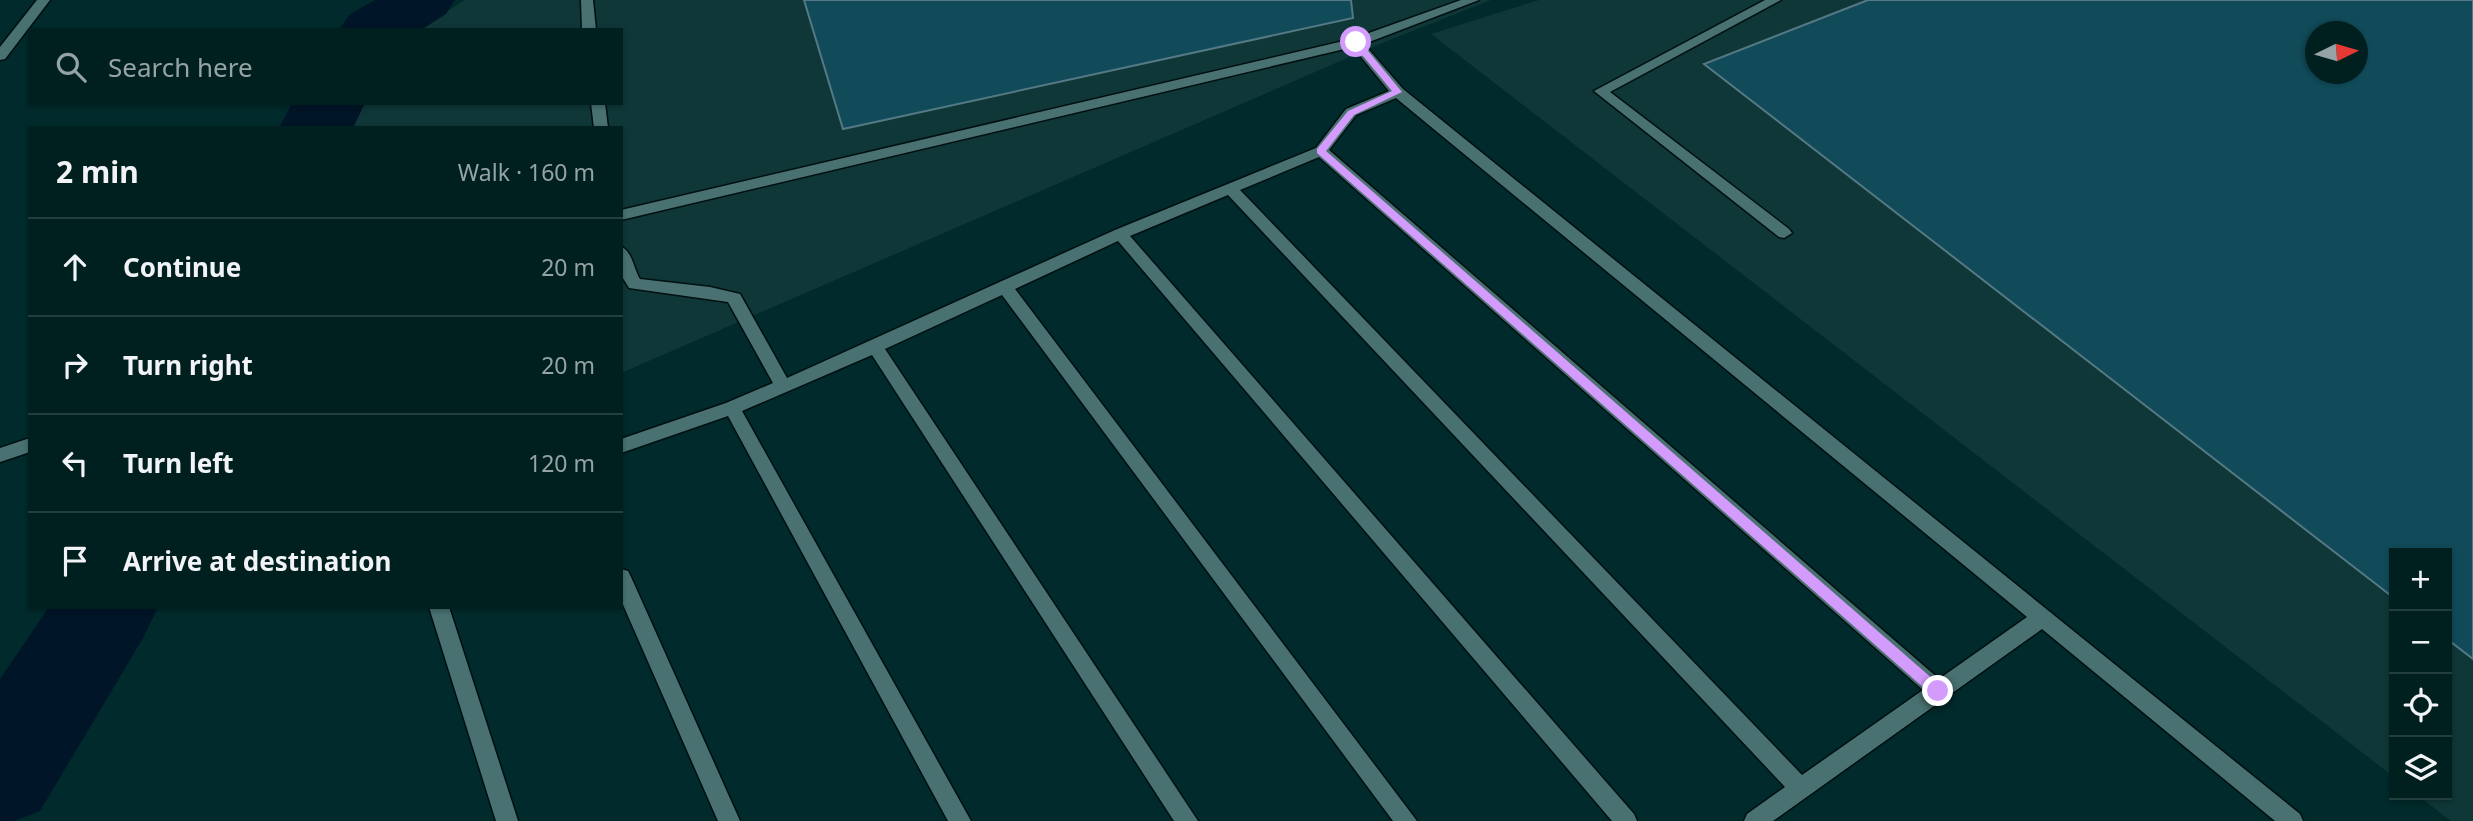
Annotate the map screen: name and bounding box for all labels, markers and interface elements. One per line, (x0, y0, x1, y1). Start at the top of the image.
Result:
north arrow (2305, 21, 2368, 84)
route start (1340, 26, 1371, 57)
search box (28, 28, 623, 105)
icon: search (52, 48, 90, 86)
text: Search here (108, 49, 253, 85)
text: 2 min (56, 151, 139, 192)
text: Walk · 160 m (458, 156, 595, 188)
icon: ahead (56, 248, 94, 286)
text: Continue (123, 249, 241, 285)
text: 20 m (541, 251, 595, 283)
icon: right (56, 346, 94, 384)
text: Turn right (123, 347, 253, 383)
text: 20 m (541, 349, 595, 381)
icon: left (56, 444, 94, 482)
text: Turn left (123, 445, 234, 481)
text: 120 m (528, 447, 595, 479)
icon: arrive (56, 542, 94, 580)
text: Arrive at destination (123, 543, 392, 579)
map controls (2389, 548, 2452, 800)
button: + (2389, 548, 2452, 611)
button: − (2389, 611, 2452, 674)
button: locate (2389, 674, 2452, 737)
route end (1922, 675, 1953, 706)
button: layers (2389, 737, 2452, 800)

